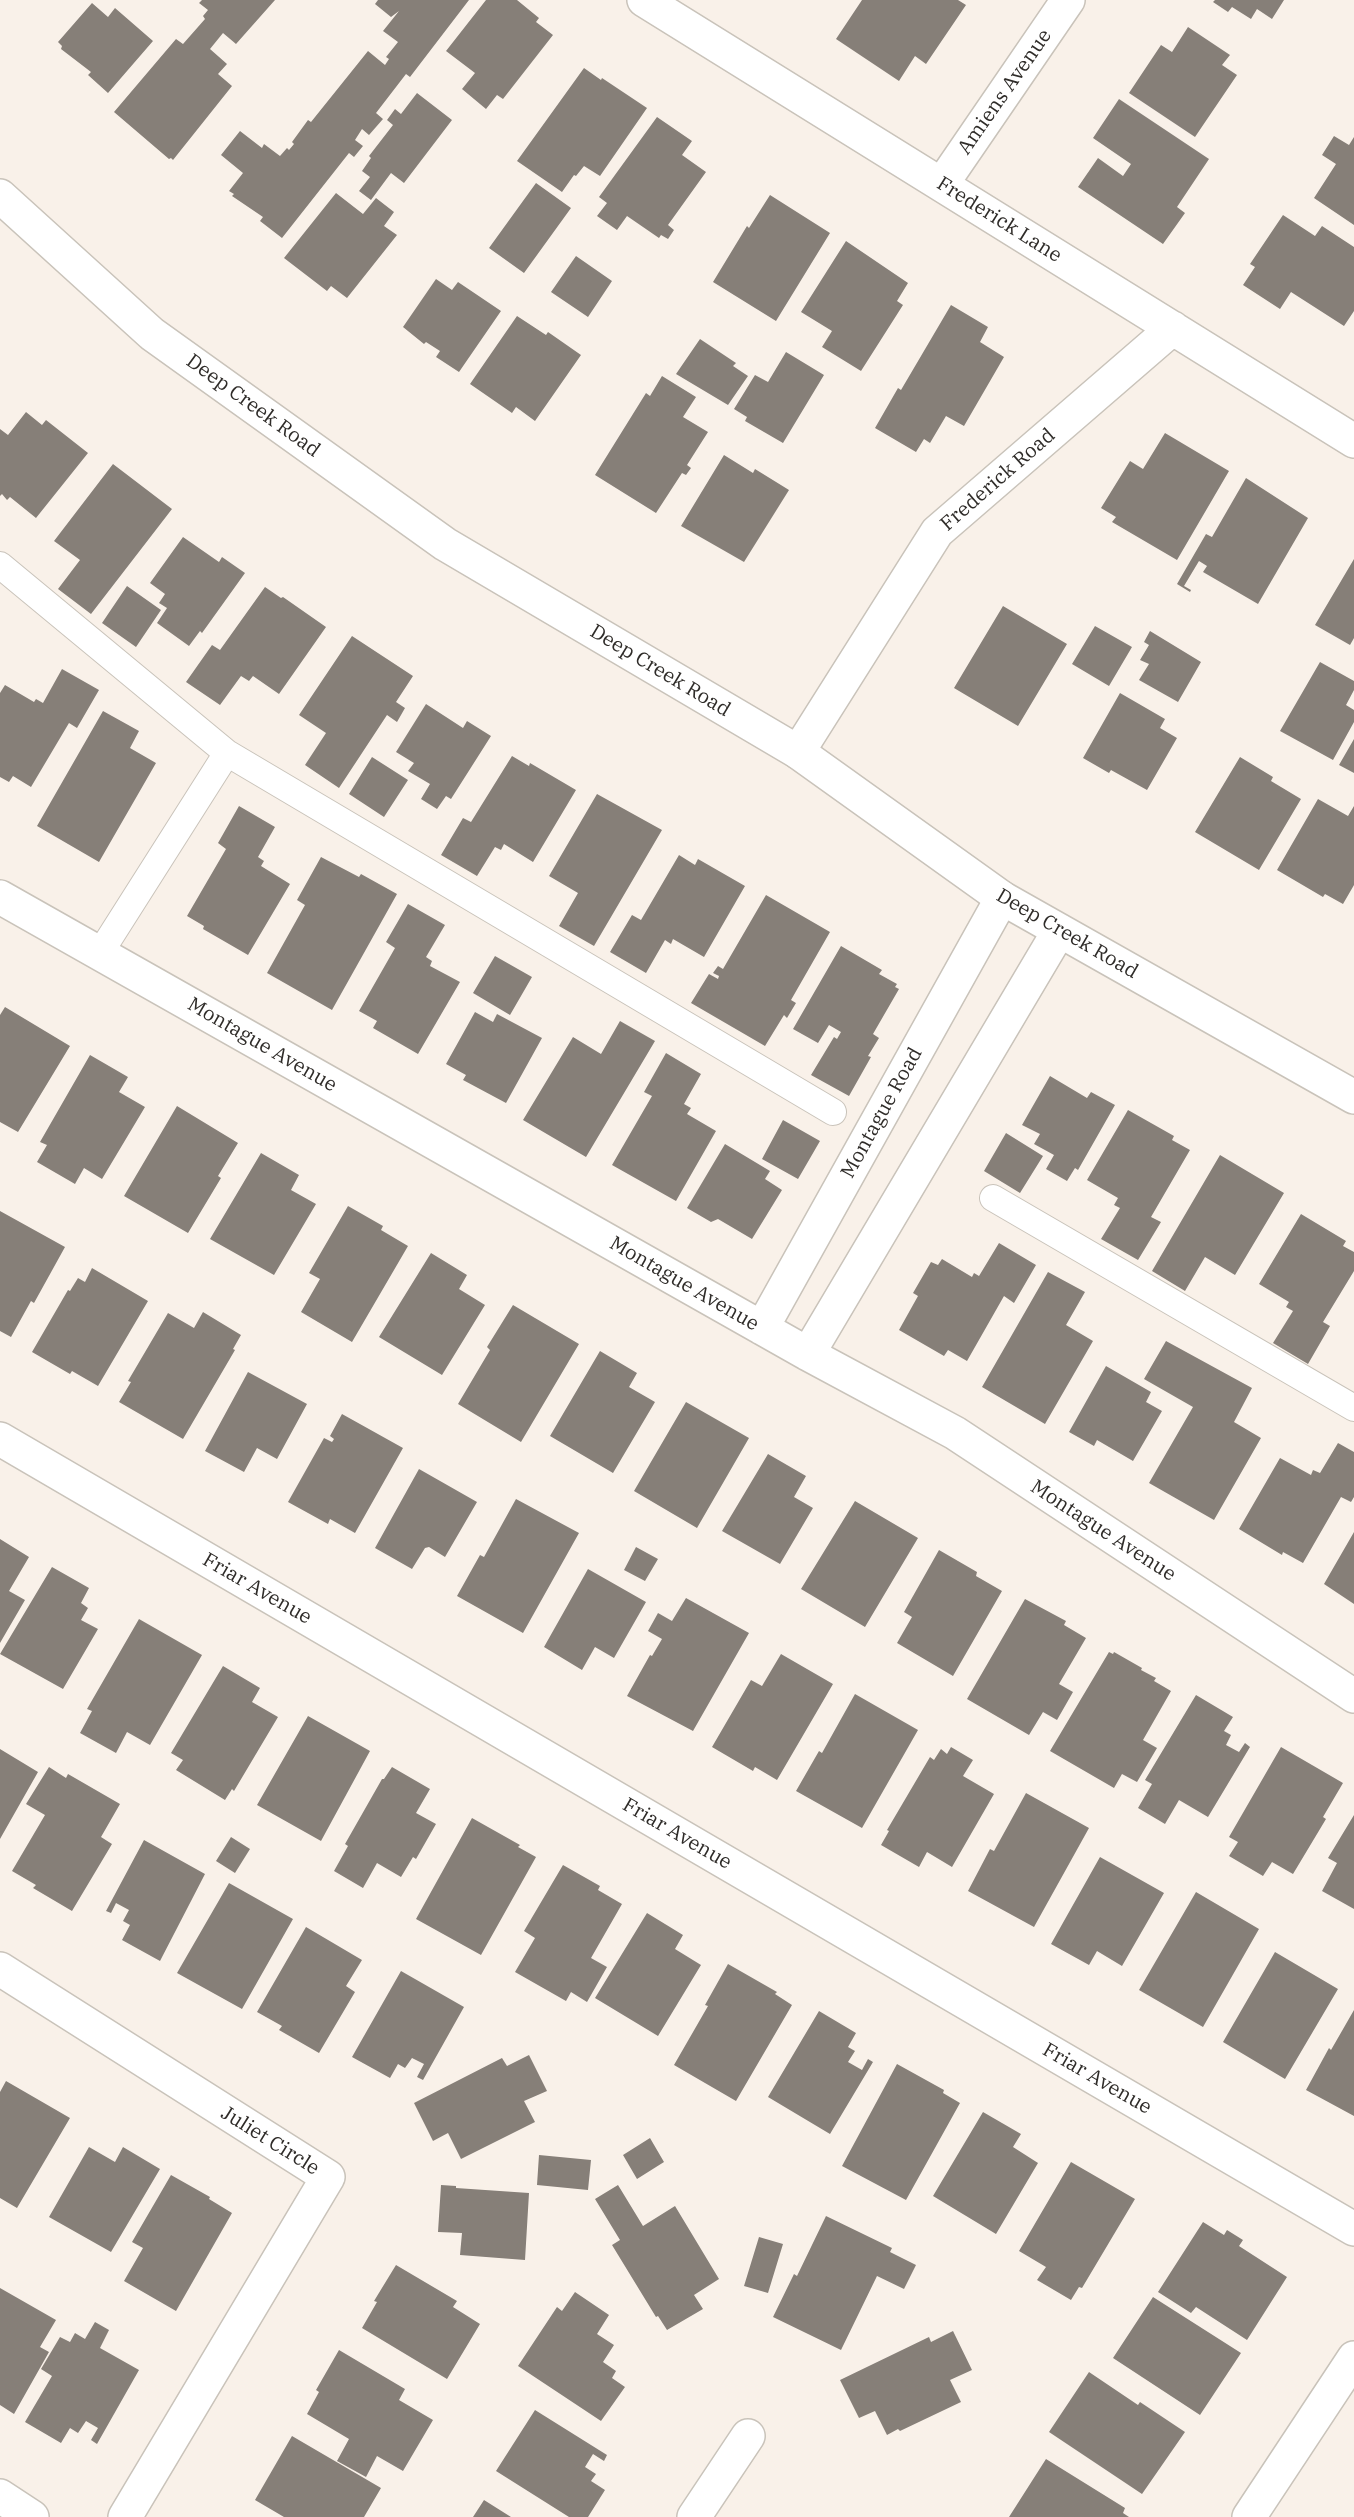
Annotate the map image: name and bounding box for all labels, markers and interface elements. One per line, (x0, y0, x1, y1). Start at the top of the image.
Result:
street label: Amiens Avenue (953, 25, 1057, 159)
street label: Frederick Lane (932, 172, 1066, 268)
street label: Deep Creek Road (181, 349, 325, 463)
street label: Frederick Road (936, 424, 1060, 536)
street label: Deep Creek Road (585, 620, 735, 722)
street label: Deep Creek Road (992, 884, 1142, 984)
street label: Montague Avenue (183, 993, 341, 1097)
street label: Montague Road (836, 1043, 928, 1183)
street label: Montague Avenue (605, 1232, 763, 1336)
street label: Montague Avenue (1026, 1475, 1180, 1587)
street label: Friar Avenue (198, 1548, 316, 1630)
street label: Friar Avenue (618, 1793, 736, 1875)
street label: Friar Avenue (1038, 2038, 1156, 2120)
street label: Juliet Circle (216, 2101, 324, 2181)

